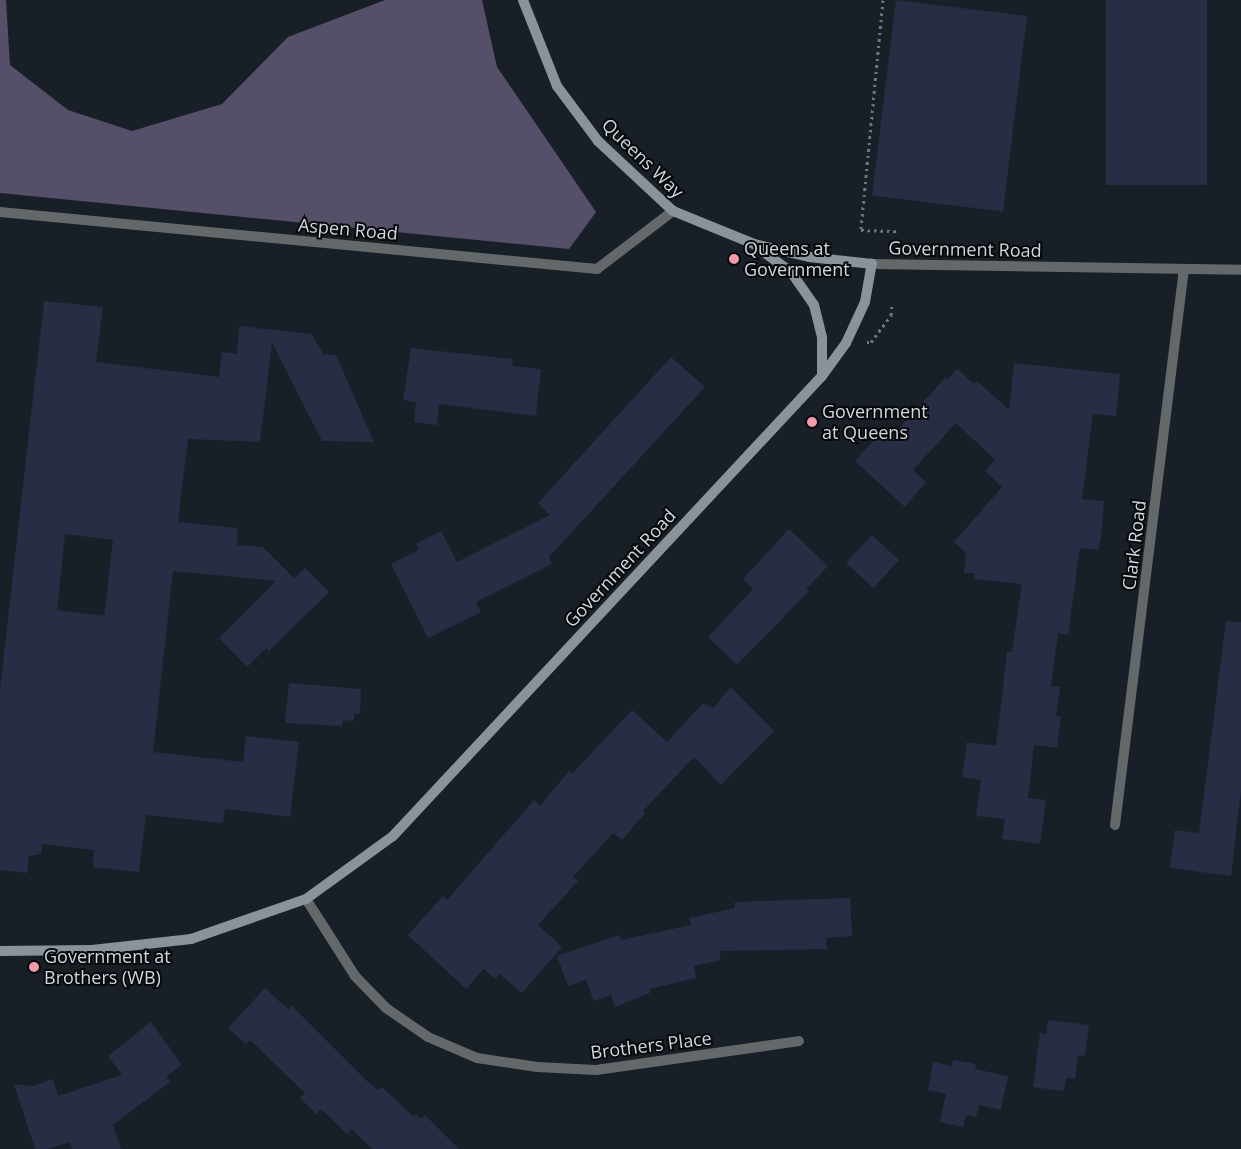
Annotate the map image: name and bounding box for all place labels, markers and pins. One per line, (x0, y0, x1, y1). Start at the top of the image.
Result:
place label: Queens at Government (744, 238, 850, 280)
marker: Queens at Government (728, 253, 740, 265)
place label: Government at Queens (822, 401, 928, 444)
marker: Government at Queens (806, 416, 818, 428)
place label: Government at Brothers (WB) (44, 946, 171, 989)
marker: Government at Brothers (WB) (28, 961, 40, 973)

